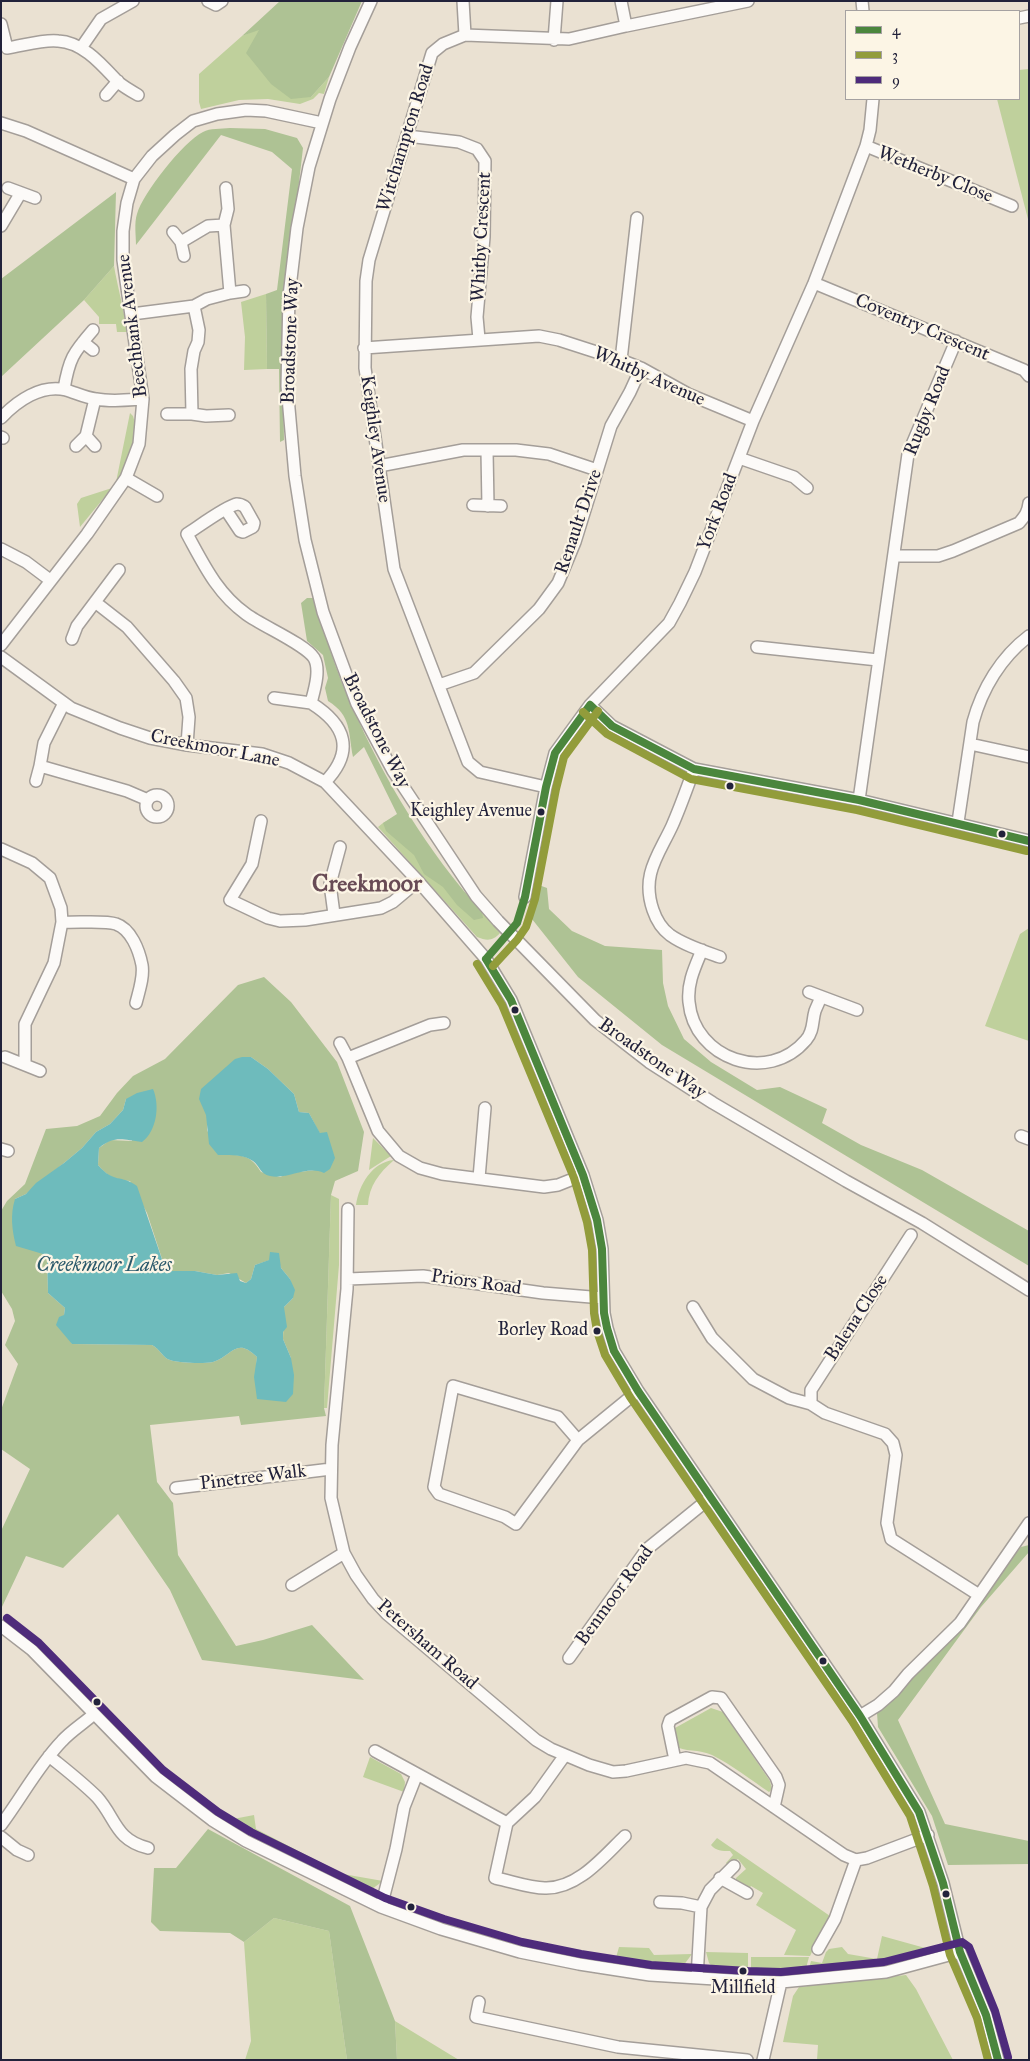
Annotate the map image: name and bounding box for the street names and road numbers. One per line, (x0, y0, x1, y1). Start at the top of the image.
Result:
street label: Witchampton Road (373, 61, 439, 215)
street label: Wetherby Close (874, 142, 996, 208)
street label: Whitby Crescent (467, 171, 497, 303)
street label: Beechbank Avenue (113, 253, 153, 399)
street label: Broadstone Way (277, 278, 305, 404)
street label: Coventry Crescent (851, 289, 993, 367)
street label: Whitby Avenue (590, 342, 708, 412)
street label: Rugby Road (900, 363, 956, 459)
street label: Keighley Avenue (355, 374, 395, 504)
street label: Renault Drive (550, 467, 608, 577)
street label: York Road (693, 470, 743, 554)
street label: Broadstone Way (337, 670, 415, 792)
street label: Creekmoor Lane (148, 725, 282, 773)
street label: Broadstone Way (594, 1013, 710, 1105)
street label: Priors Road (429, 1265, 523, 1301)
street label: Balena Close (821, 1270, 893, 1366)
street label: Pinetree Walk (198, 1460, 308, 1496)
street label: Benmoor Road (571, 1542, 659, 1650)
street label: Petersham Road (372, 1595, 482, 1695)

